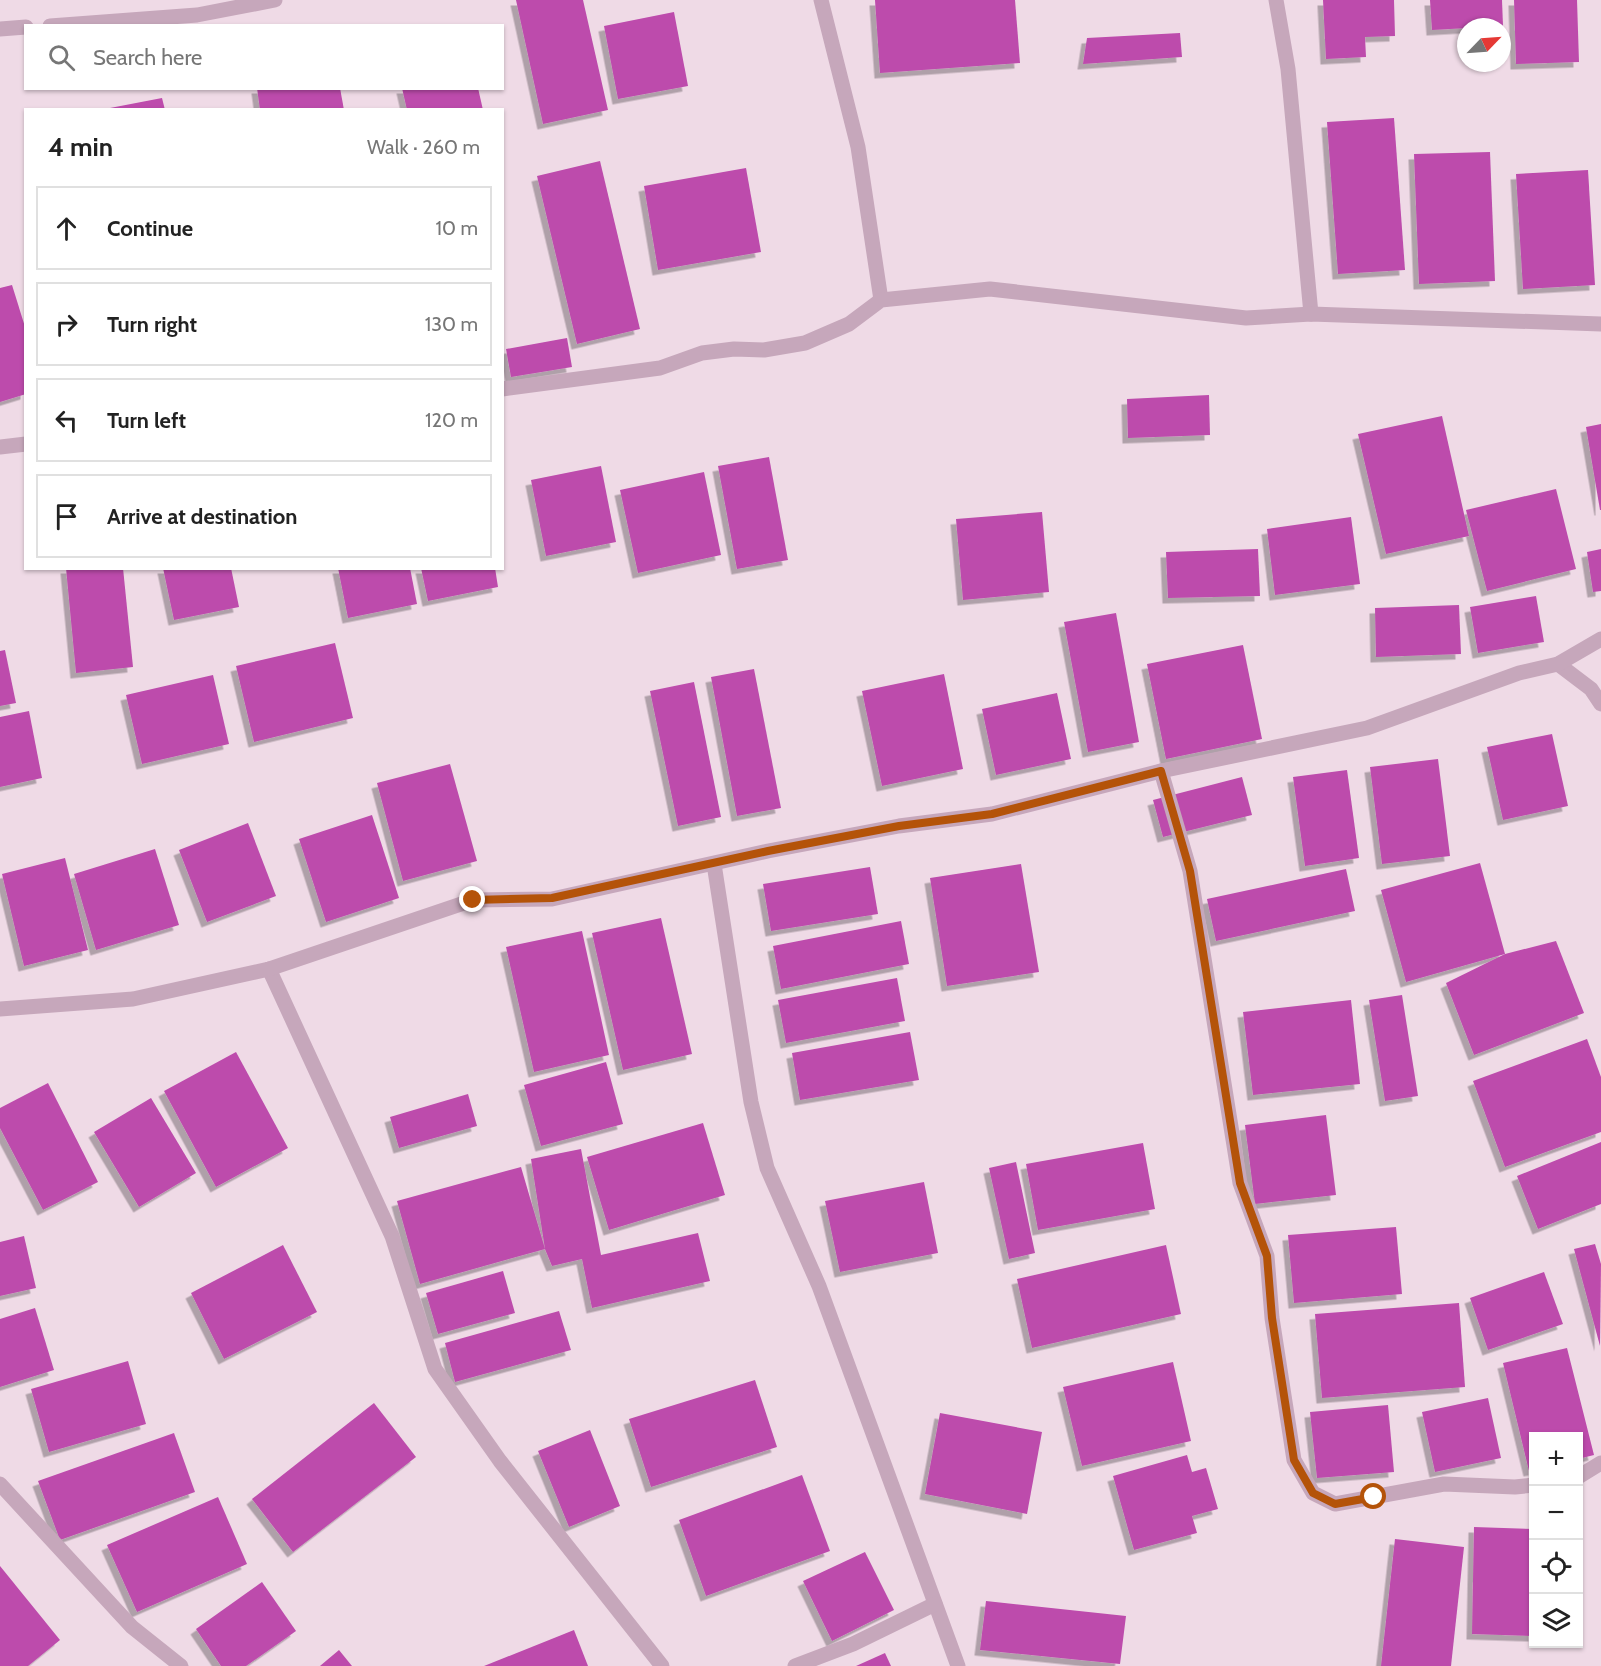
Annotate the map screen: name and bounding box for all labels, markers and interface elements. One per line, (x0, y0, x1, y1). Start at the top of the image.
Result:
north arrow (1457, 18, 1511, 72)
search box (24, 24, 504, 90)
icon: search (45, 41, 78, 74)
text: Search here (93, 44, 202, 71)
text: 4 min (48, 131, 113, 163)
text: Walk · 260 m (367, 135, 480, 159)
icon: ahead (50, 212, 83, 245)
text: Continue (107, 215, 193, 242)
text: 10 m (435, 216, 478, 240)
icon: right (50, 308, 83, 341)
text: Turn right (107, 311, 197, 338)
text: 130 m (425, 312, 478, 336)
icon: left (50, 404, 83, 437)
text: Turn left (107, 407, 186, 434)
text: 120 m (425, 408, 478, 432)
icon: arrive (50, 500, 83, 533)
text: Arrive at destination (107, 503, 297, 530)
route end (459, 886, 485, 912)
map controls (1529, 1432, 1583, 1648)
button: + (1529, 1432, 1583, 1486)
route start (1360, 1483, 1386, 1509)
button: − (1529, 1486, 1583, 1540)
button: locate (1529, 1540, 1583, 1594)
button: layers (1529, 1594, 1583, 1648)

